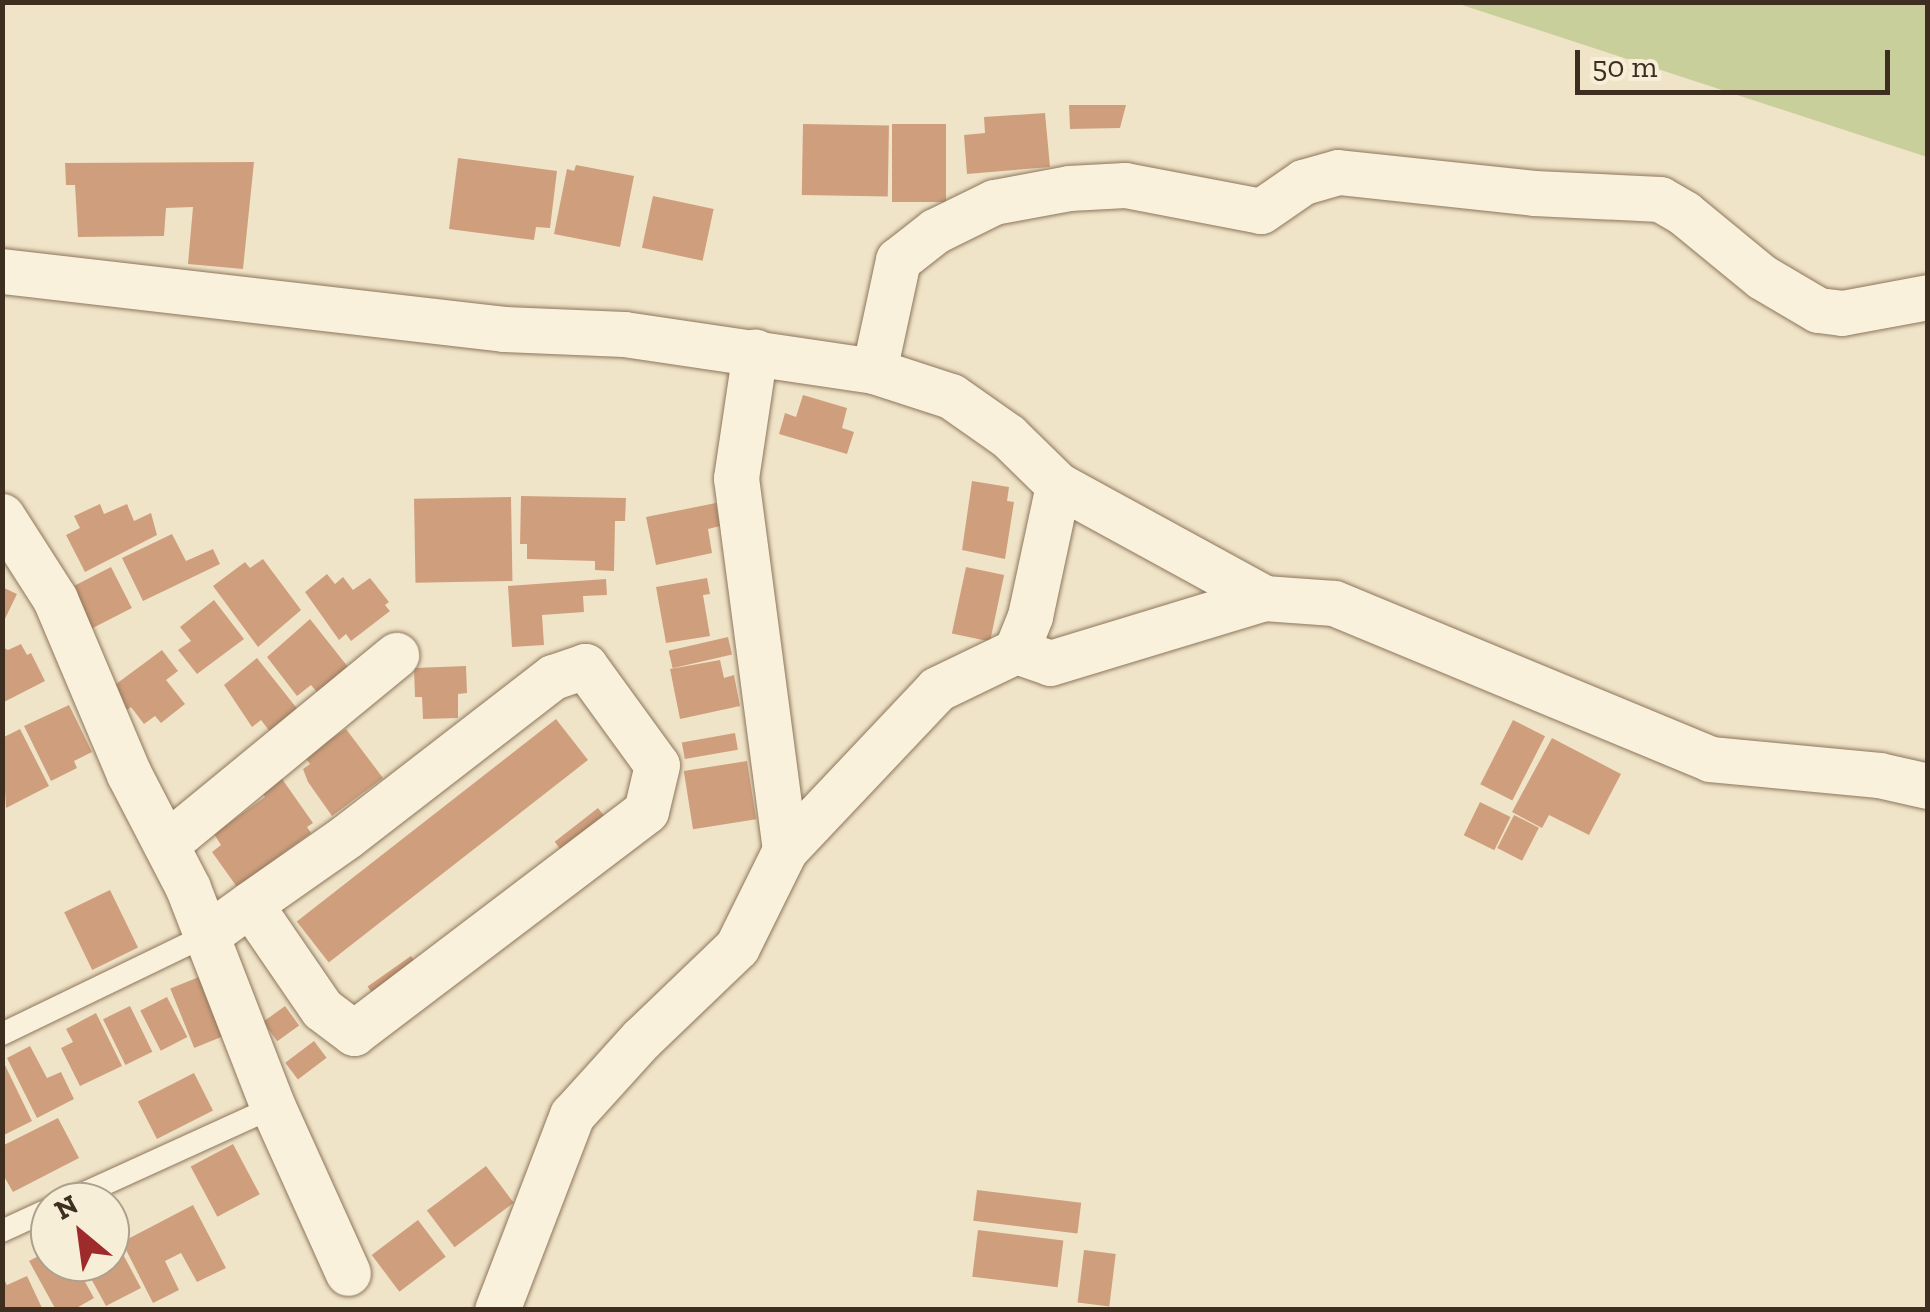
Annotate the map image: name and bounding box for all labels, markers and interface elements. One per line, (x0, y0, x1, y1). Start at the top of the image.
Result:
scale bar (1580, 30, 1895, 92)
text: 50 m (1592, 49, 1657, 85)
north arrow (30, 1182, 130, 1282)
text: N (49, 1187, 83, 1227)

